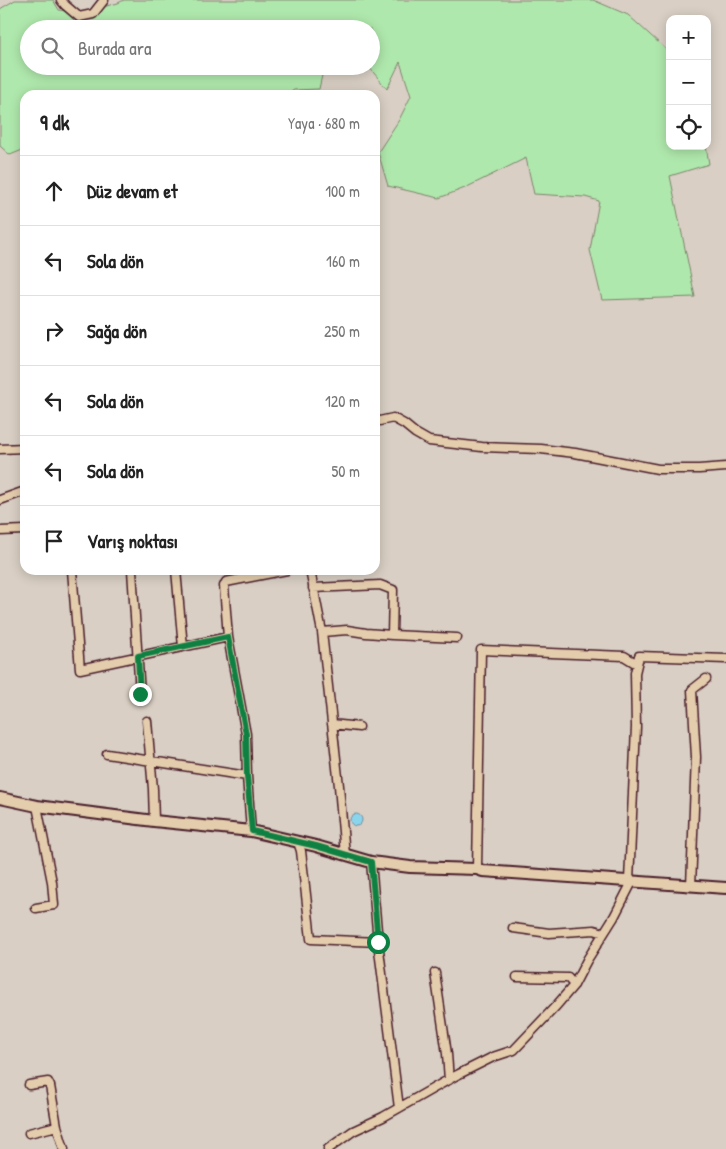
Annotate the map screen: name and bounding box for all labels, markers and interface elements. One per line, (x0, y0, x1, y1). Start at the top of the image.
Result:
map controls (666, 15, 711, 150)
button: + (666, 15, 711, 60)
search box (20, 20, 380, 75)
icon: search (38, 34, 66, 62)
text: Burada ara (78, 35, 151, 61)
button: − (666, 60, 711, 105)
button: locate (666, 105, 711, 150)
text: 9 dk (40, 108, 69, 137)
text: Yaya · 680 m (288, 112, 360, 134)
icon: ahead (40, 177, 68, 205)
text: Düz devam et (87, 178, 178, 204)
text: 100 m (325, 180, 360, 202)
icon: left (40, 247, 68, 275)
text: Sola dön (87, 248, 144, 274)
text: 160 m (326, 250, 360, 272)
icon: right (40, 317, 68, 345)
text: Sağa dön (87, 318, 147, 344)
text: 250 m (324, 320, 360, 342)
icon: left (40, 387, 68, 415)
text: Sola dön (87, 388, 144, 414)
text: 120 m (325, 390, 360, 412)
icon: left (40, 457, 68, 485)
text: Sola dön (87, 458, 144, 484)
text: 50 m (332, 460, 360, 482)
icon: arrive (40, 527, 68, 555)
text: Varış noktası (87, 528, 178, 554)
route end (129, 683, 152, 706)
route start (367, 931, 390, 954)

